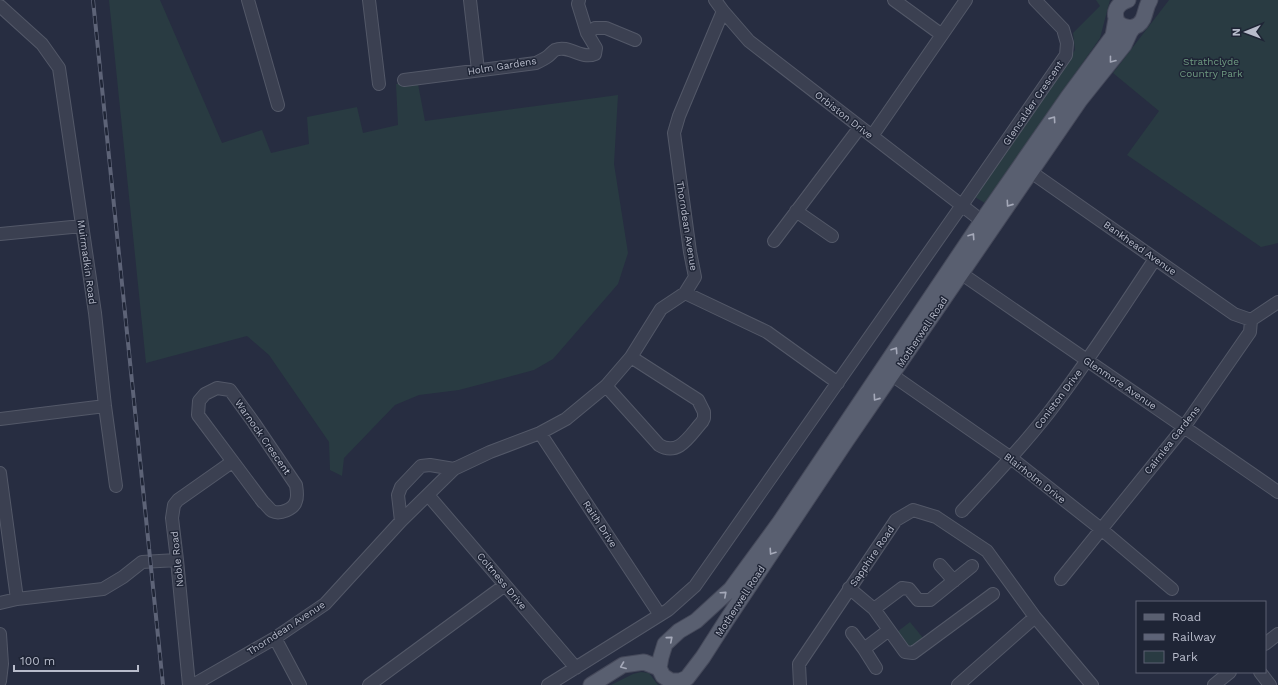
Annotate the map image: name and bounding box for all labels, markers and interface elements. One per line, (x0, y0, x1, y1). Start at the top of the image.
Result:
north arrow (1226, 12, 1266, 52)
text: N (1230, 28, 1243, 36)
street label: Holm Gardens (467, 55, 537, 77)
one-way arrow (1109, 56, 1116, 63)
park label: Strathclyde Country Park (1179, 56, 1243, 79)
street label: Glencalder Crescent (1001, 58, 1066, 147)
street label: Orbiston Drive (813, 89, 875, 141)
one-way arrow (1048, 117, 1055, 124)
street label: Thorndean Avenue (674, 180, 700, 272)
one-way arrow (1007, 200, 1014, 207)
street label: Muirmadkin Road (76, 219, 98, 305)
street label: Bankhead Avenue (1101, 219, 1179, 277)
one-way arrow (967, 233, 974, 240)
street label: Motherwell Road (894, 295, 950, 369)
one-way arrow (890, 348, 897, 355)
street label: Glenmore Avenue (1081, 354, 1159, 412)
street label: Coniston Drive (1032, 367, 1084, 431)
one-way arrow (874, 394, 881, 401)
street label: Warnock Crescent (233, 397, 294, 477)
street label: Cairnlea Gardens (1142, 404, 1202, 476)
street label: Blairholm Drive (1002, 451, 1068, 506)
street label: Raith Drive (581, 499, 619, 550)
street label: Sapphire Road (848, 524, 896, 588)
street label: Noble Road (169, 530, 185, 588)
one-way arrow (769, 548, 776, 555)
street label: Coltness Drive (475, 550, 529, 612)
street label: Motherwell Road (713, 564, 767, 638)
one-way arrow (720, 592, 727, 599)
street label: Thorndean Avenue (245, 599, 327, 657)
legend (1136, 601, 1266, 673)
text: Road (1172, 610, 1201, 624)
text: Railway (1172, 630, 1217, 644)
one-way arrow (666, 637, 673, 644)
scale bar (14, 647, 138, 673)
text: Park (1172, 650, 1198, 664)
text: 100 m (20, 654, 55, 668)
one-way arrow (620, 662, 627, 670)

